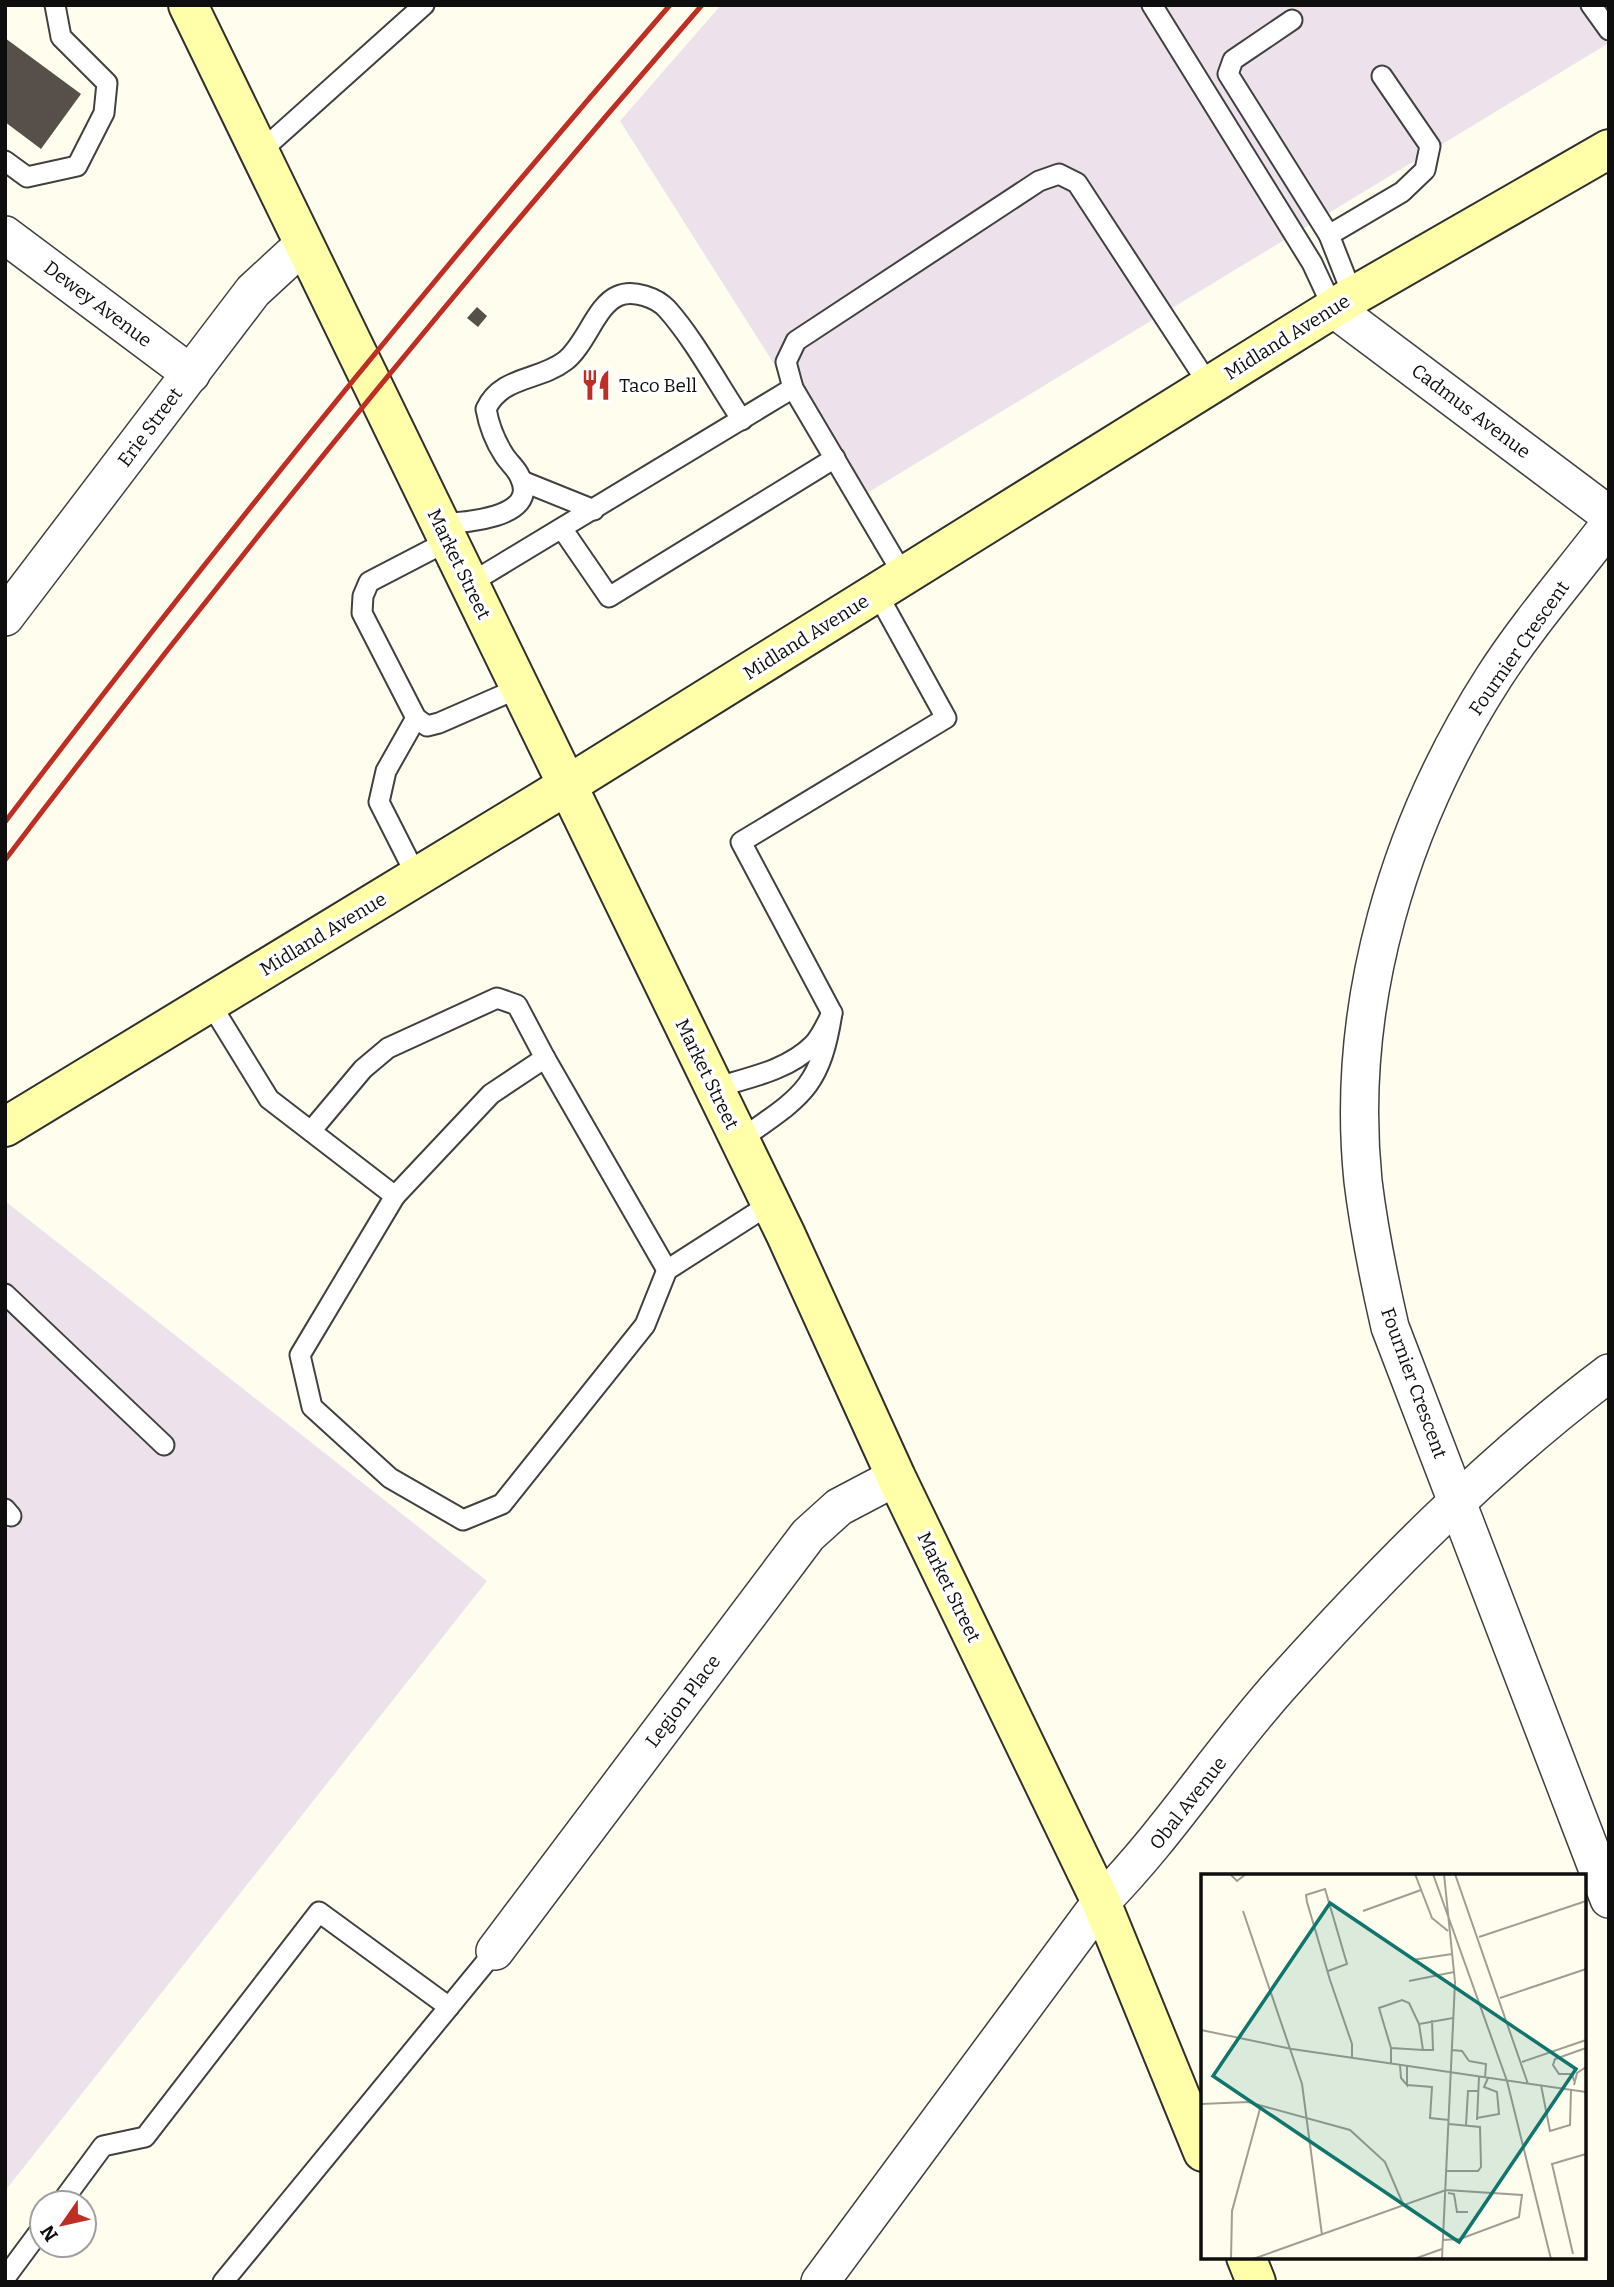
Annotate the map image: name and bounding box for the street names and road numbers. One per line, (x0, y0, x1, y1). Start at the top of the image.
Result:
street label: Dewey Avenue (40, 256, 156, 352)
street label: Midland Avenue (1220, 289, 1354, 385)
street label: Cadmus Avenue (1407, 359, 1535, 463)
street label: Erie Street (113, 383, 187, 471)
street label: Market Street (422, 505, 496, 623)
street label: Fournier Crescent (1464, 576, 1574, 720)
street label: Midland Avenue (739, 589, 873, 685)
street label: Midland Avenue (256, 887, 390, 981)
street label: Market Street (670, 1015, 744, 1133)
street label: Fournier Crescent (1376, 1304, 1452, 1462)
street label: Market Street (912, 1528, 986, 1646)
street label: Legion Place (641, 1650, 725, 1752)
street label: Obal Avenue (1145, 1752, 1231, 1854)

